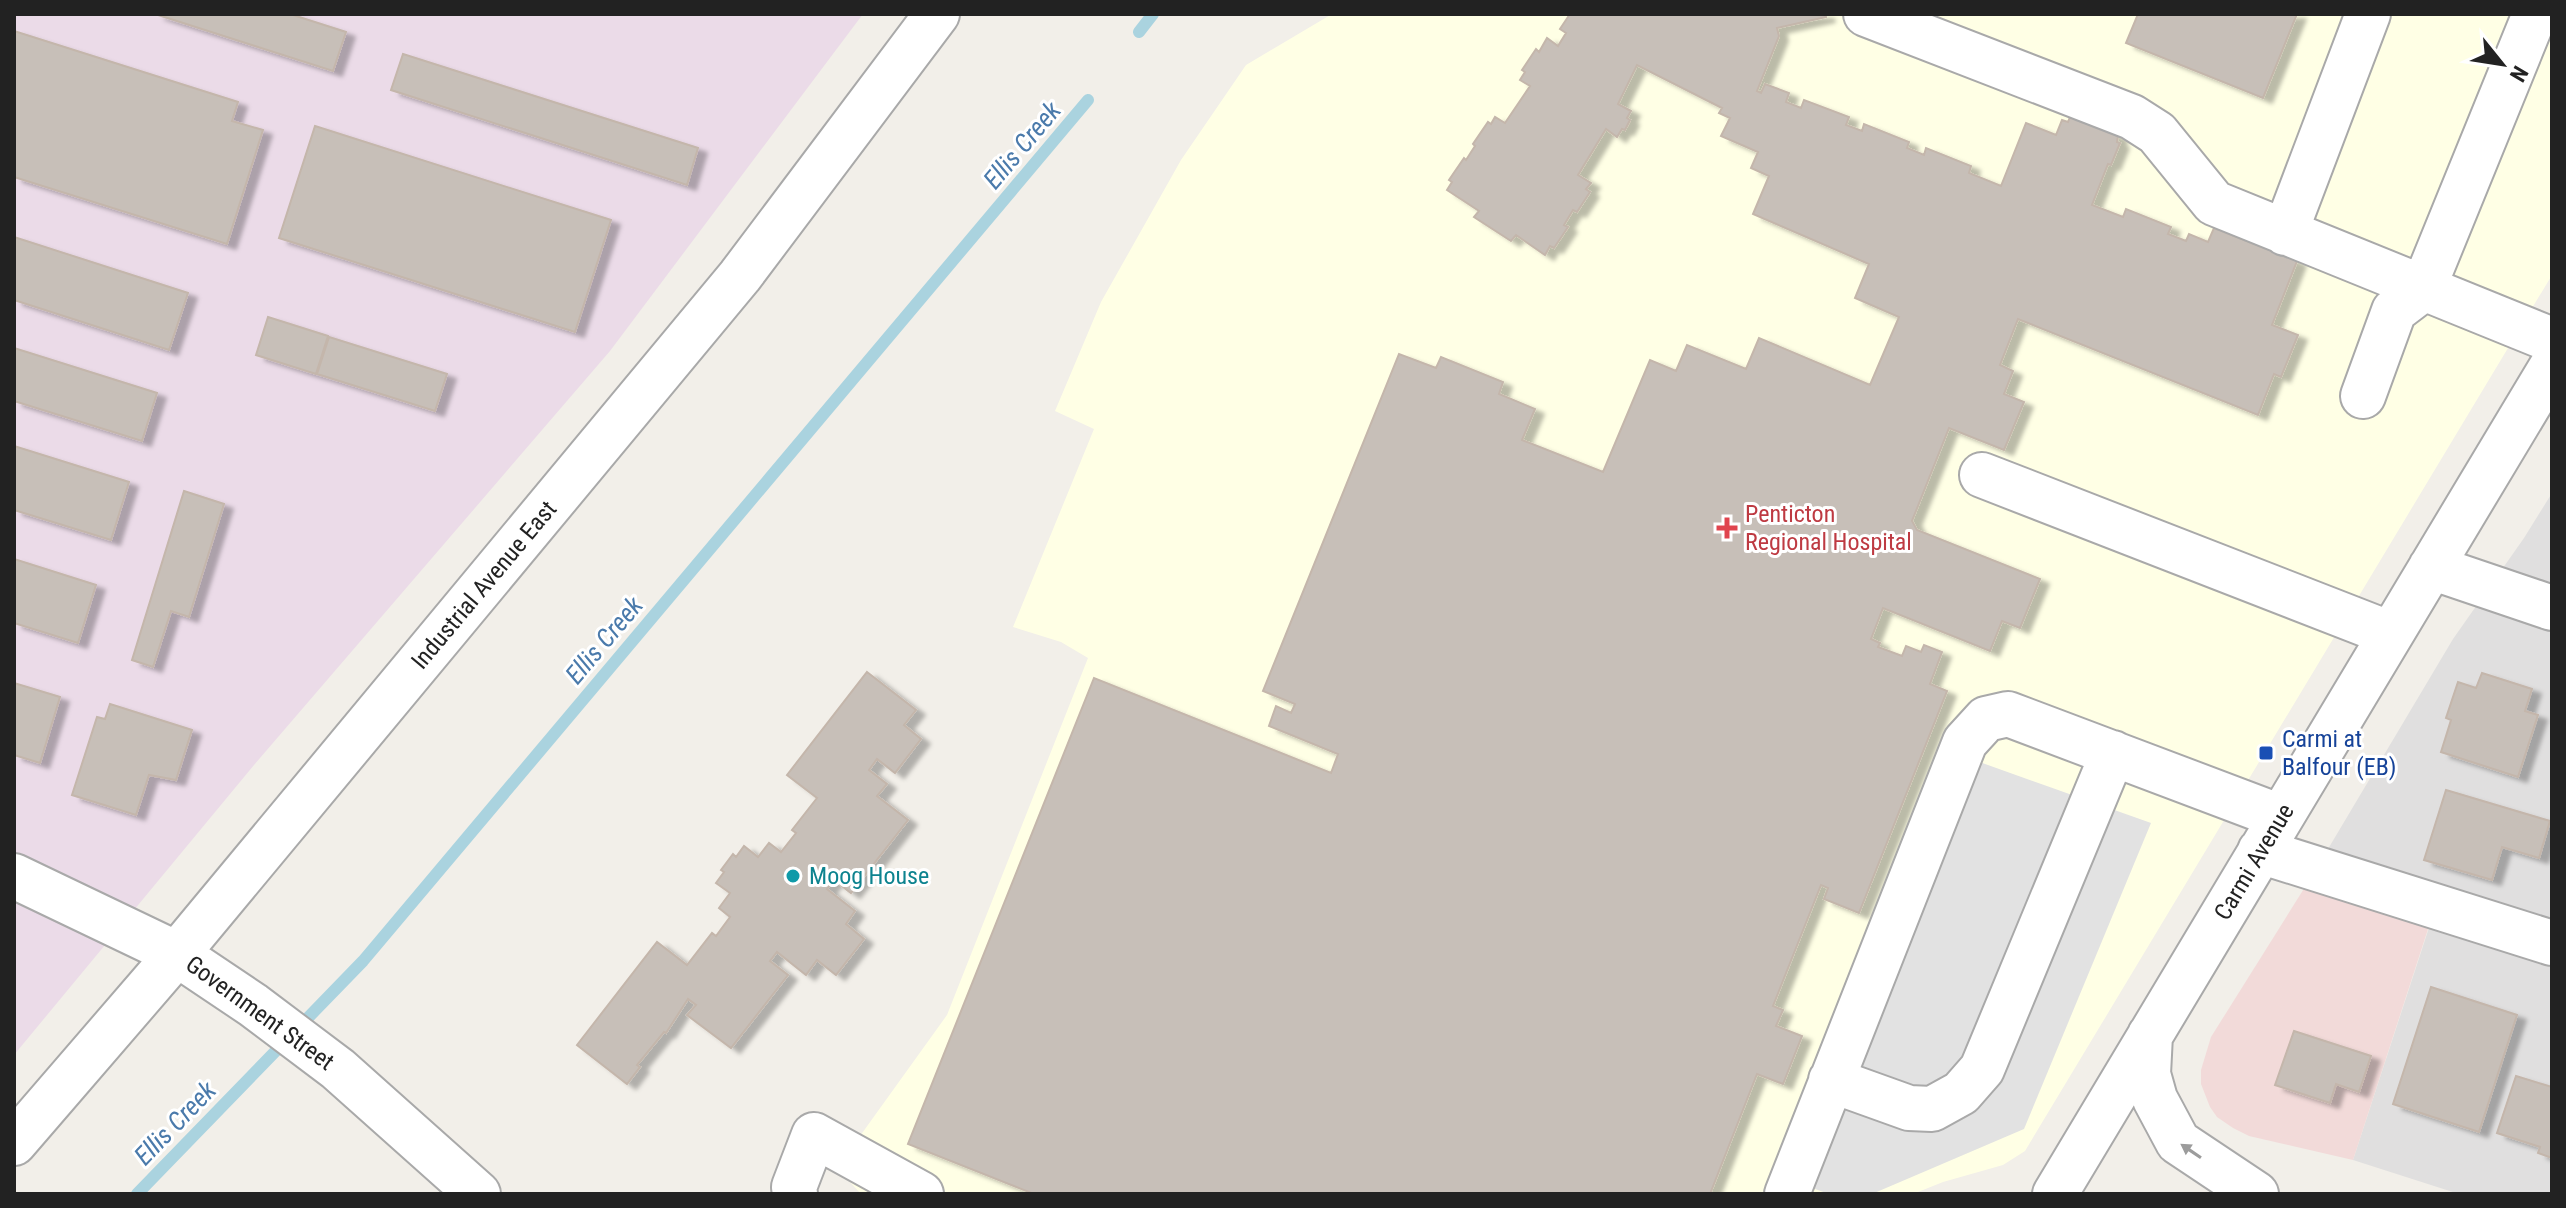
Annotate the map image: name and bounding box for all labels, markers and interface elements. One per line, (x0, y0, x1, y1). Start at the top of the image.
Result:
north arrow (2462, 24, 2542, 104)
text: N (2505, 62, 2533, 86)
water label: Ellis Creek (977, 95, 1067, 195)
street label: Industrial Avenue East (406, 495, 562, 675)
place label: Penticton Regional Hospital (1745, 500, 1912, 556)
marker: Penticton Regional Hospital (1716, 517, 1738, 539)
water label: Ellis Creek (559, 590, 649, 690)
place label: Carmi at Balfour (EB) (2282, 725, 2396, 781)
marker: Carmi at Balfour (EB) (2257, 744, 2275, 762)
street label: Carmi Avenue (2208, 799, 2300, 925)
place label: Moog House (809, 862, 929, 890)
marker: Moog House (784, 867, 802, 885)
street label: Government Street (181, 950, 339, 1076)
water label: Ellis Creek (128, 1075, 222, 1171)
one-way arrow (2181, 1144, 2202, 1159)

